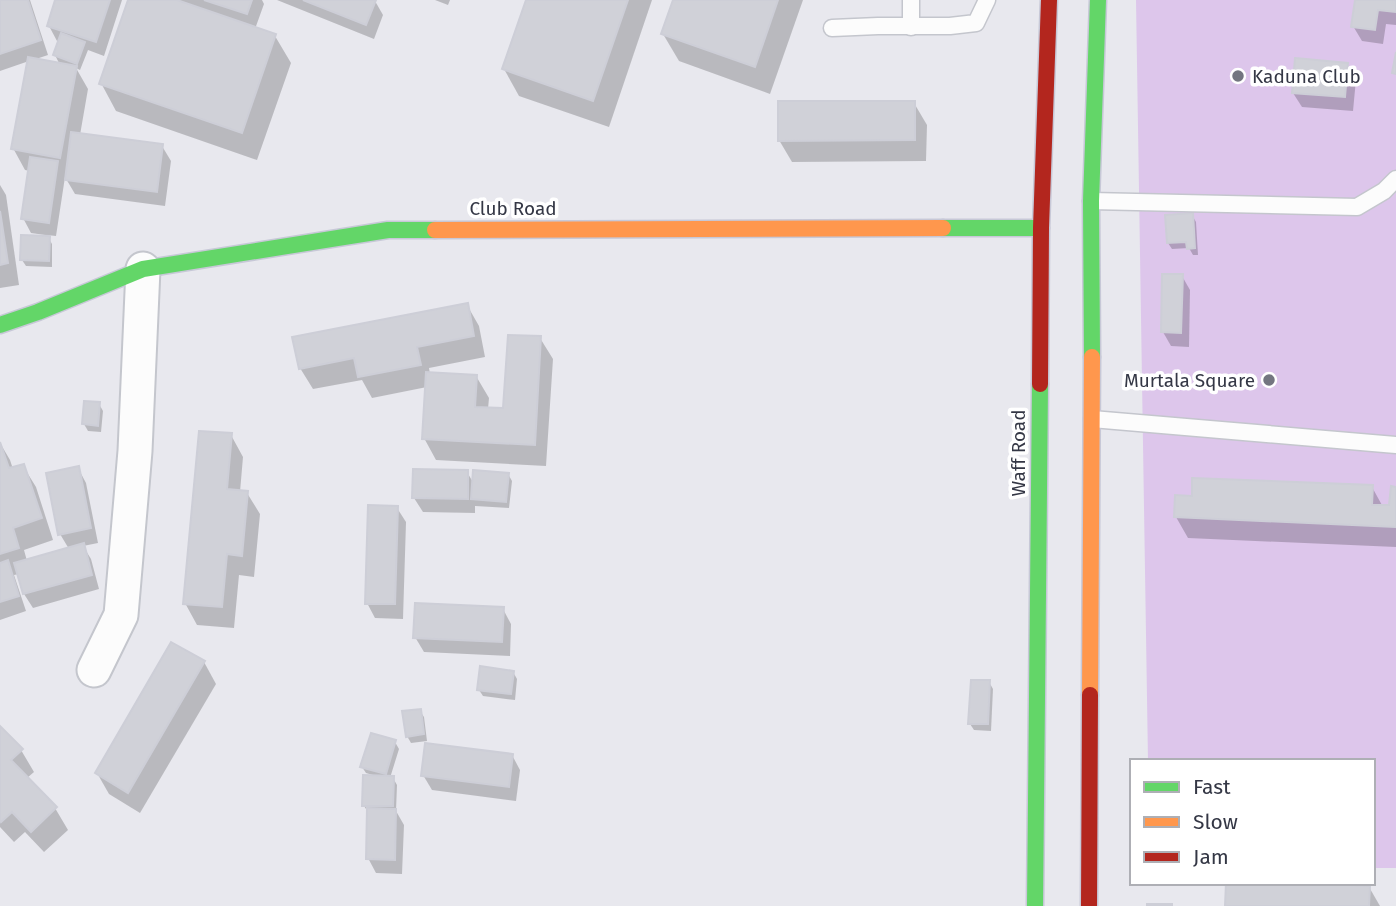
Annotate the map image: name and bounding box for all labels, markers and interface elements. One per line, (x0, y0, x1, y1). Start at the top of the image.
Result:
place label: Kaduna Club (1252, 65, 1361, 88)
marker: Kaduna Club (1230, 68, 1246, 84)
street label: Club Road (469, 197, 557, 220)
place label: Murtala Square (1124, 369, 1255, 392)
marker: Murtala Square (1261, 372, 1277, 388)
street label: Waff Road (1007, 409, 1030, 497)
legend (1130, 759, 1375, 885)
text: Fast (1193, 774, 1231, 800)
text: Slow (1193, 809, 1238, 835)
text: Jam (1193, 844, 1229, 870)

